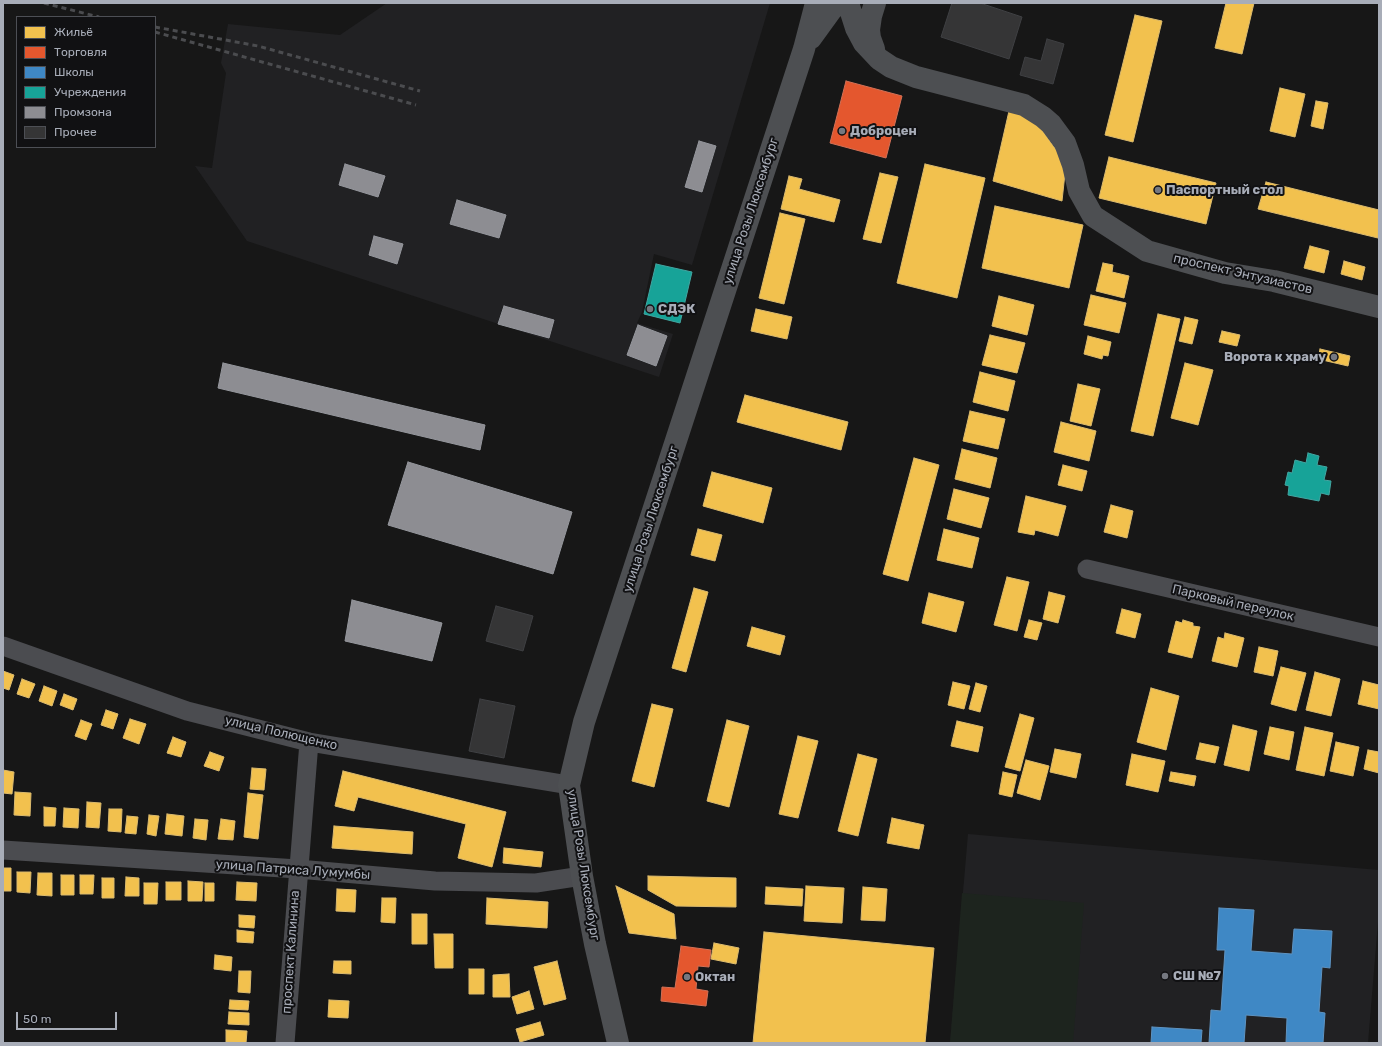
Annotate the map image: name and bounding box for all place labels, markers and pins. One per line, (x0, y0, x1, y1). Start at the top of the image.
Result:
place label: Доброцен (850, 123, 917, 139)
marker: Доброцен (837, 126, 847, 136)
place label: Паспортный стол (1166, 182, 1283, 198)
marker: Паспортный стол (1153, 185, 1163, 195)
place label: СДЭК (658, 301, 695, 317)
marker: СДЭК (645, 304, 655, 314)
place label: Ворота к храму (1224, 349, 1326, 365)
marker: Ворота к храму (1329, 352, 1339, 362)
place label: СШ №7 (1173, 968, 1221, 984)
place label: Октан (695, 969, 735, 985)
marker: СШ №7 (1160, 971, 1170, 981)
marker: Октан (682, 972, 692, 982)

